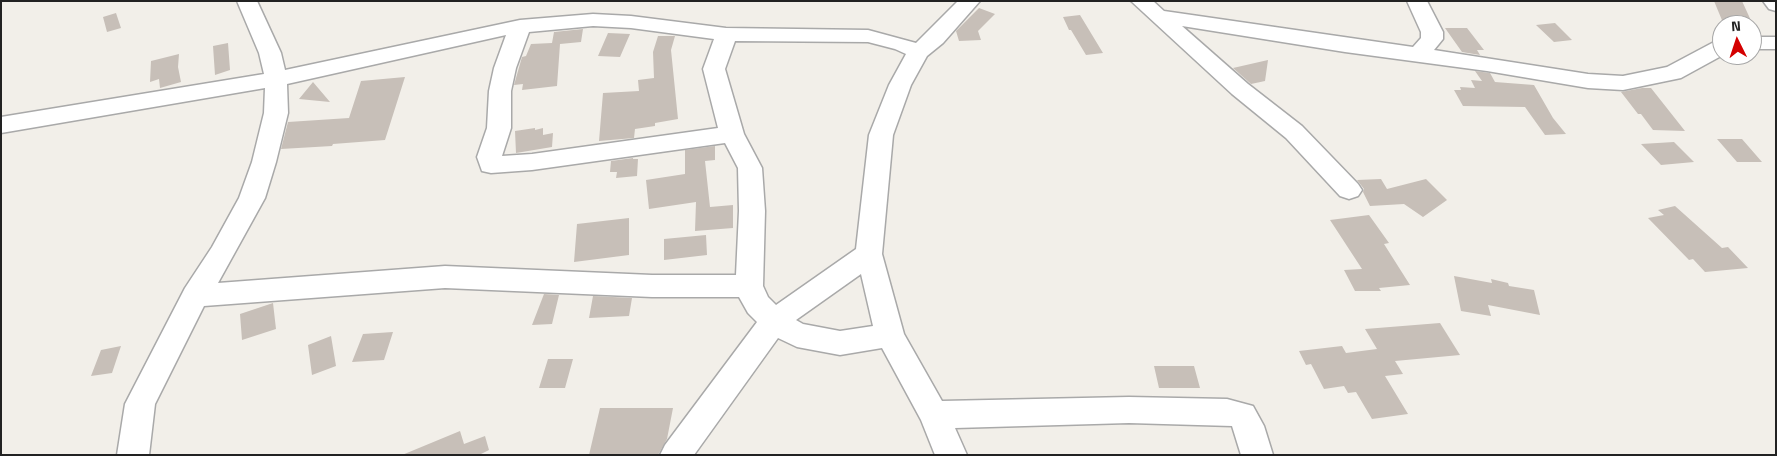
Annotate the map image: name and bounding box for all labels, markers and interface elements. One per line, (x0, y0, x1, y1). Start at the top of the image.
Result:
north arrow (1712, 15, 1762, 65)
text: N (1730, 15, 1742, 36)

